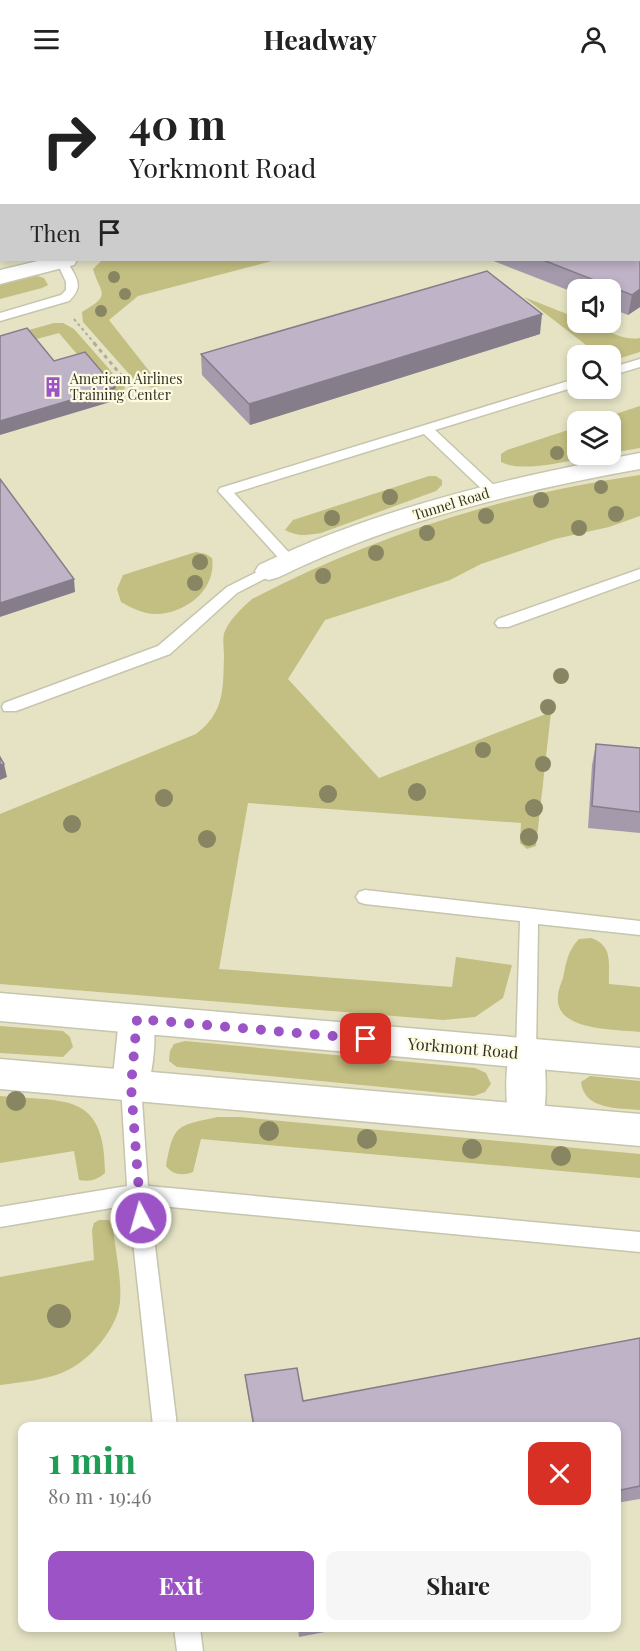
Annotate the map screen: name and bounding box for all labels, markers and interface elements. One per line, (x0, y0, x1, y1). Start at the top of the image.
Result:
text: Headway (263, 21, 377, 57)
icon: menu (30, 23, 63, 56)
icon: person (577, 23, 610, 56)
text: 40 m (129, 95, 226, 151)
icon: right (30, 102, 108, 180)
text: Yorkmont Road (129, 149, 316, 185)
icon: arrive (93, 216, 126, 249)
text: Then (30, 218, 81, 248)
map controls (567, 279, 621, 465)
button: sound (567, 279, 621, 333)
button: search (567, 345, 621, 399)
place label: American Airlines Training Center (69, 369, 183, 404)
building icon: American Airlines Training Center (41, 375, 65, 399)
button: layers (567, 411, 621, 465)
street label: Tunnel Road (410, 483, 491, 524)
pin (340, 1013, 391, 1064)
icon: arrive (349, 1022, 382, 1055)
street label: Yorkmont Road (406, 1032, 519, 1063)
position arrow (109, 1186, 173, 1250)
text: 1 min (48, 1435, 136, 1483)
button: close (528, 1442, 591, 1505)
text: 80 m · 19:46 (48, 1482, 152, 1509)
button: Exit (48, 1551, 314, 1620)
button: Share (326, 1551, 591, 1620)

